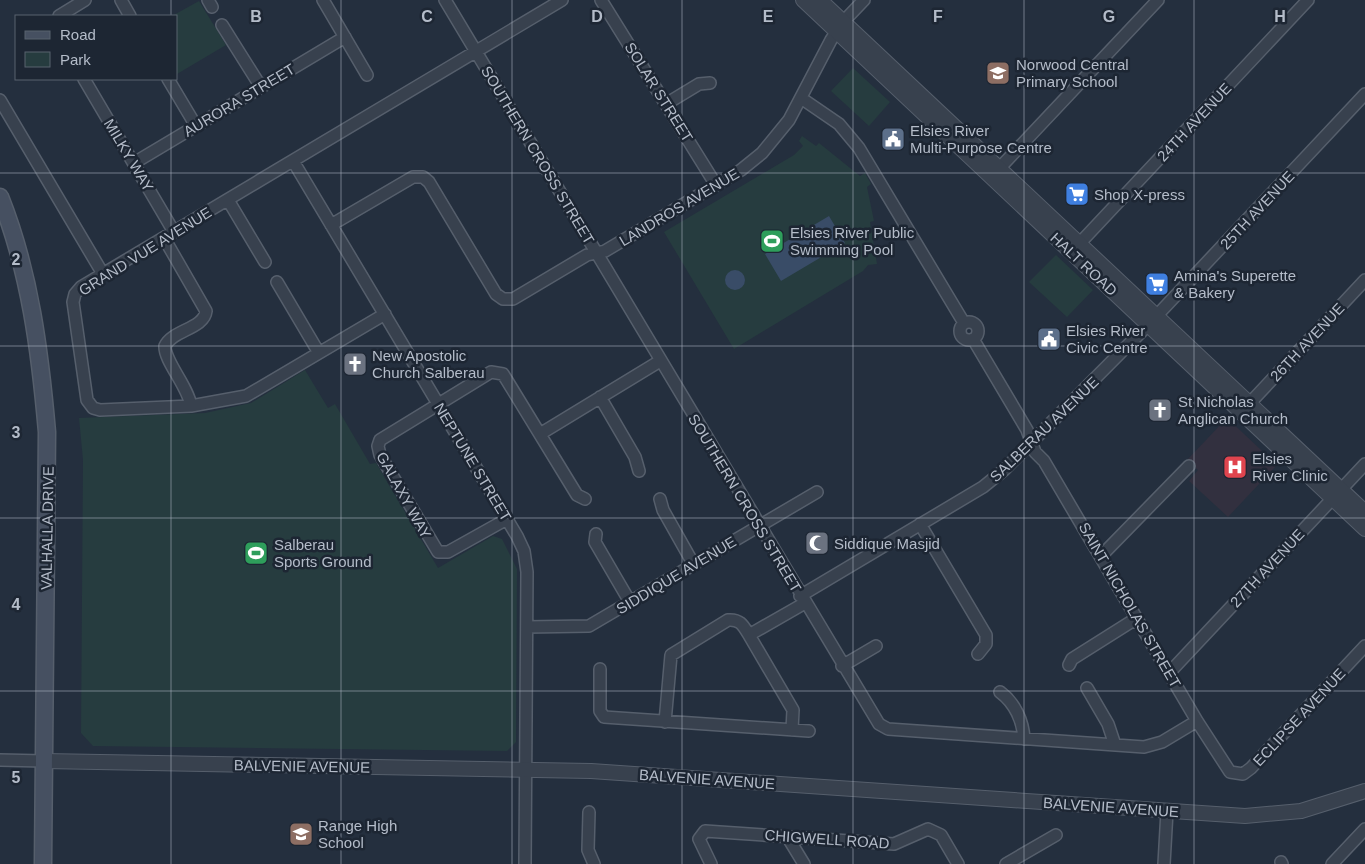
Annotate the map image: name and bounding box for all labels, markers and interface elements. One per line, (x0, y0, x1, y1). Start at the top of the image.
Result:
text: B (250, 8, 262, 25)
text: C (421, 8, 433, 25)
text: D (591, 8, 603, 25)
text: E (763, 8, 774, 25)
text: F (933, 8, 943, 25)
text: G (1103, 8, 1115, 25)
text: H (1274, 8, 1286, 25)
legend (15, 15, 178, 80)
text: Road (60, 26, 96, 43)
street label: SOLAR STREET (622, 39, 696, 145)
text: Park (60, 51, 91, 68)
place label: Norwood Central Primary School (1016, 56, 1129, 90)
street label: AURORA STREET (180, 60, 298, 140)
school or university icon: Norwood Central Primary School (985, 60, 1011, 86)
street label: SOUTHERN CROSS STREET (478, 63, 598, 247)
street label: 24TH AVENUE (1153, 79, 1235, 165)
street label: MILKY WAY (101, 116, 157, 194)
place label: Elsies River Multi-Purpose Centre (910, 122, 1052, 156)
public building icon: Elsies River Multi-Purpose Centre (880, 126, 906, 152)
street label: LANDROS AVENUE (616, 165, 742, 249)
street label: 25TH AVENUE (1216, 167, 1298, 253)
supermarket icon: Shop X-press (1064, 181, 1090, 207)
place label: Shop X-press (1094, 186, 1185, 203)
street label: GRAND VUE AVENUE (76, 203, 214, 299)
place label: Elsies River Public Swimming Pool (790, 224, 915, 258)
sports icon: Elsies River Public Swimming Pool (759, 228, 785, 254)
street label: HALT ROAD (1047, 229, 1121, 299)
text: 2 (12, 251, 21, 268)
place label: Amina's Superette & Bakery (1174, 267, 1296, 301)
supermarket icon: Amina's Superette & Bakery (1144, 271, 1170, 297)
street label: 26TH AVENUE (1266, 299, 1348, 385)
place label: Elsies River Civic Centre (1066, 322, 1148, 356)
public building icon: Elsies River Civic Centre (1036, 326, 1062, 352)
place label: New Apostolic Church Salberau (372, 347, 485, 381)
church icon: New Apostolic Church Salberau (342, 351, 368, 377)
street label: SALBERAU AVENUE (986, 373, 1102, 485)
place label: St Nicholas Anglican Church (1178, 393, 1288, 427)
church icon: St Nicholas Anglican Church (1147, 397, 1173, 423)
street label: NEPTUNE STREET (431, 400, 515, 524)
street label: SOUTHERN CROSS STREET (685, 411, 805, 595)
text: 3 (12, 424, 21, 441)
street label: GALAXY WAY (373, 449, 435, 541)
place label: Elsies River Clinic (1252, 450, 1328, 484)
hospital icon: Elsies River Clinic (1222, 454, 1248, 480)
street label: VALHALLA DRIVE (37, 466, 57, 590)
street label: SAINT NICHOLAS STREET (1076, 519, 1184, 691)
street label: 27TH AVENUE (1226, 525, 1308, 611)
mosque icon: Siddique Masjid (804, 530, 830, 556)
street label: SIDDIQUE AVENUE (613, 533, 739, 617)
place label: Siddique Masjid (834, 535, 940, 552)
place label: Salberau Sports Ground (274, 536, 372, 570)
sports icon: Salberau Sports Ground (243, 540, 269, 566)
text: 4 (12, 596, 21, 613)
street label: ECLIPSE AVENUE (1249, 665, 1349, 769)
street label: BALVENIE AVENUE (234, 756, 370, 776)
street label: BALVENIE AVENUE (638, 766, 776, 792)
text: 5 (12, 769, 21, 786)
street label: BALVENIE AVENUE (1042, 794, 1180, 820)
place label: Range High School (318, 817, 397, 851)
school or university icon: Range High School (288, 821, 314, 847)
street label: CHIGWELL ROAD (764, 826, 890, 852)

